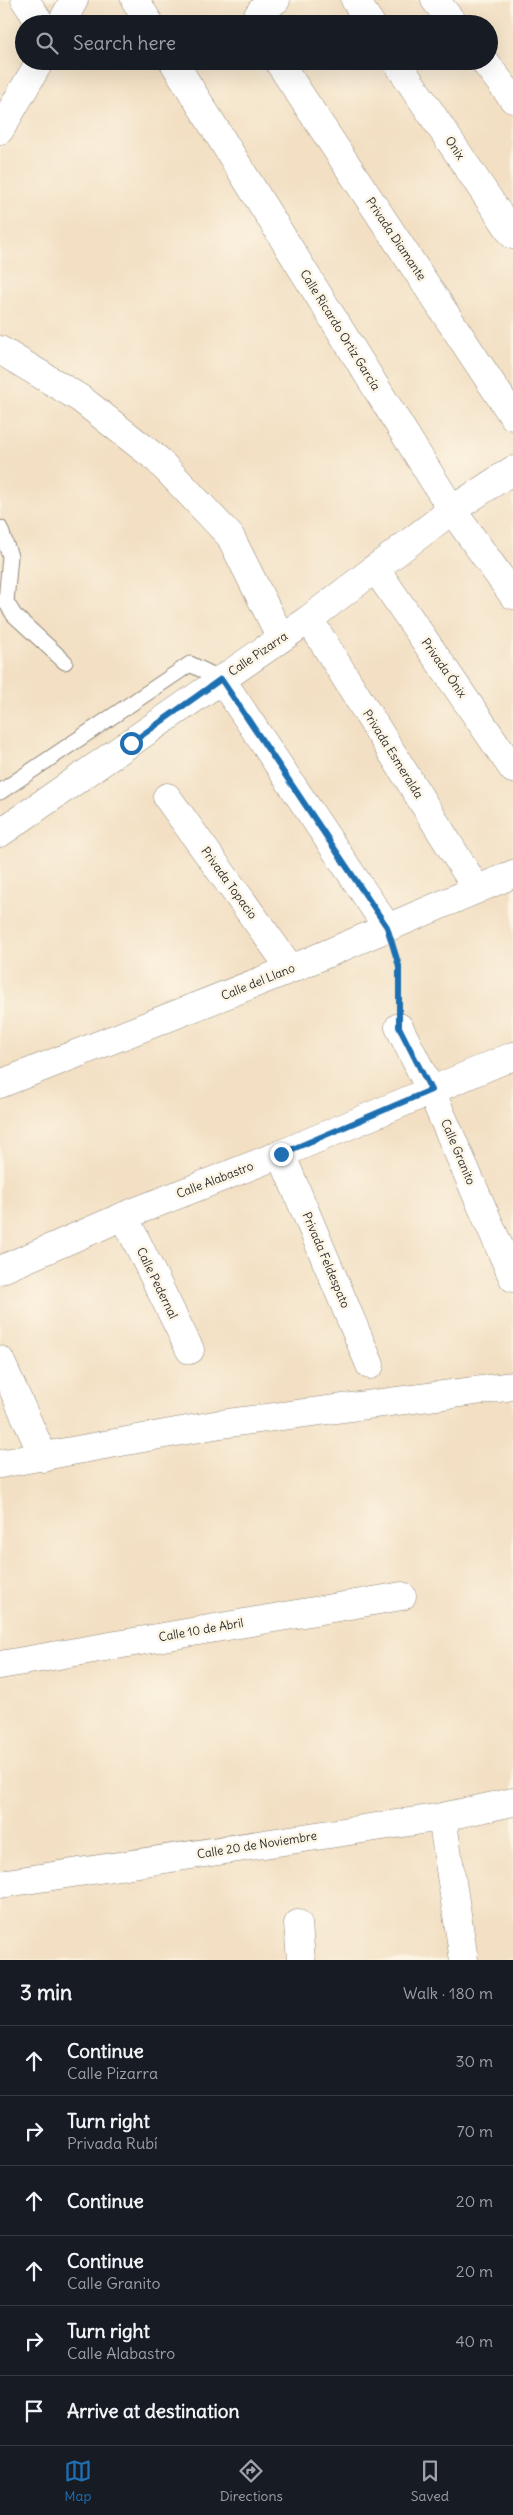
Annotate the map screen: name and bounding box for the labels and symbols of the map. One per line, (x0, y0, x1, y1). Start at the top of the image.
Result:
street label: Onix (442, 133, 469, 162)
street label: Privada Diamante (363, 194, 430, 283)
street label: Calle Ricardo Ortiz García (297, 267, 384, 393)
street label: Calle Pizarra (225, 628, 290, 679)
street label: Privada Ónix (418, 635, 470, 700)
street label: Privada Esmeralda (360, 707, 427, 801)
route start (120, 732, 143, 755)
street label: Privada Topacio (198, 844, 261, 922)
street label: Calle del Llano (219, 960, 297, 1003)
street label: Calle Granito (438, 1117, 479, 1187)
route end (270, 1143, 293, 1166)
street label: Calle Alabastro (174, 1158, 256, 1201)
street label: Privada Feldespato (299, 1210, 354, 1310)
street label: Calle Pedernal (134, 1245, 181, 1321)
street label: Calle 10 de Abril (157, 1615, 244, 1644)
street label: Calle 20 de Noviembre (196, 1828, 318, 1861)

